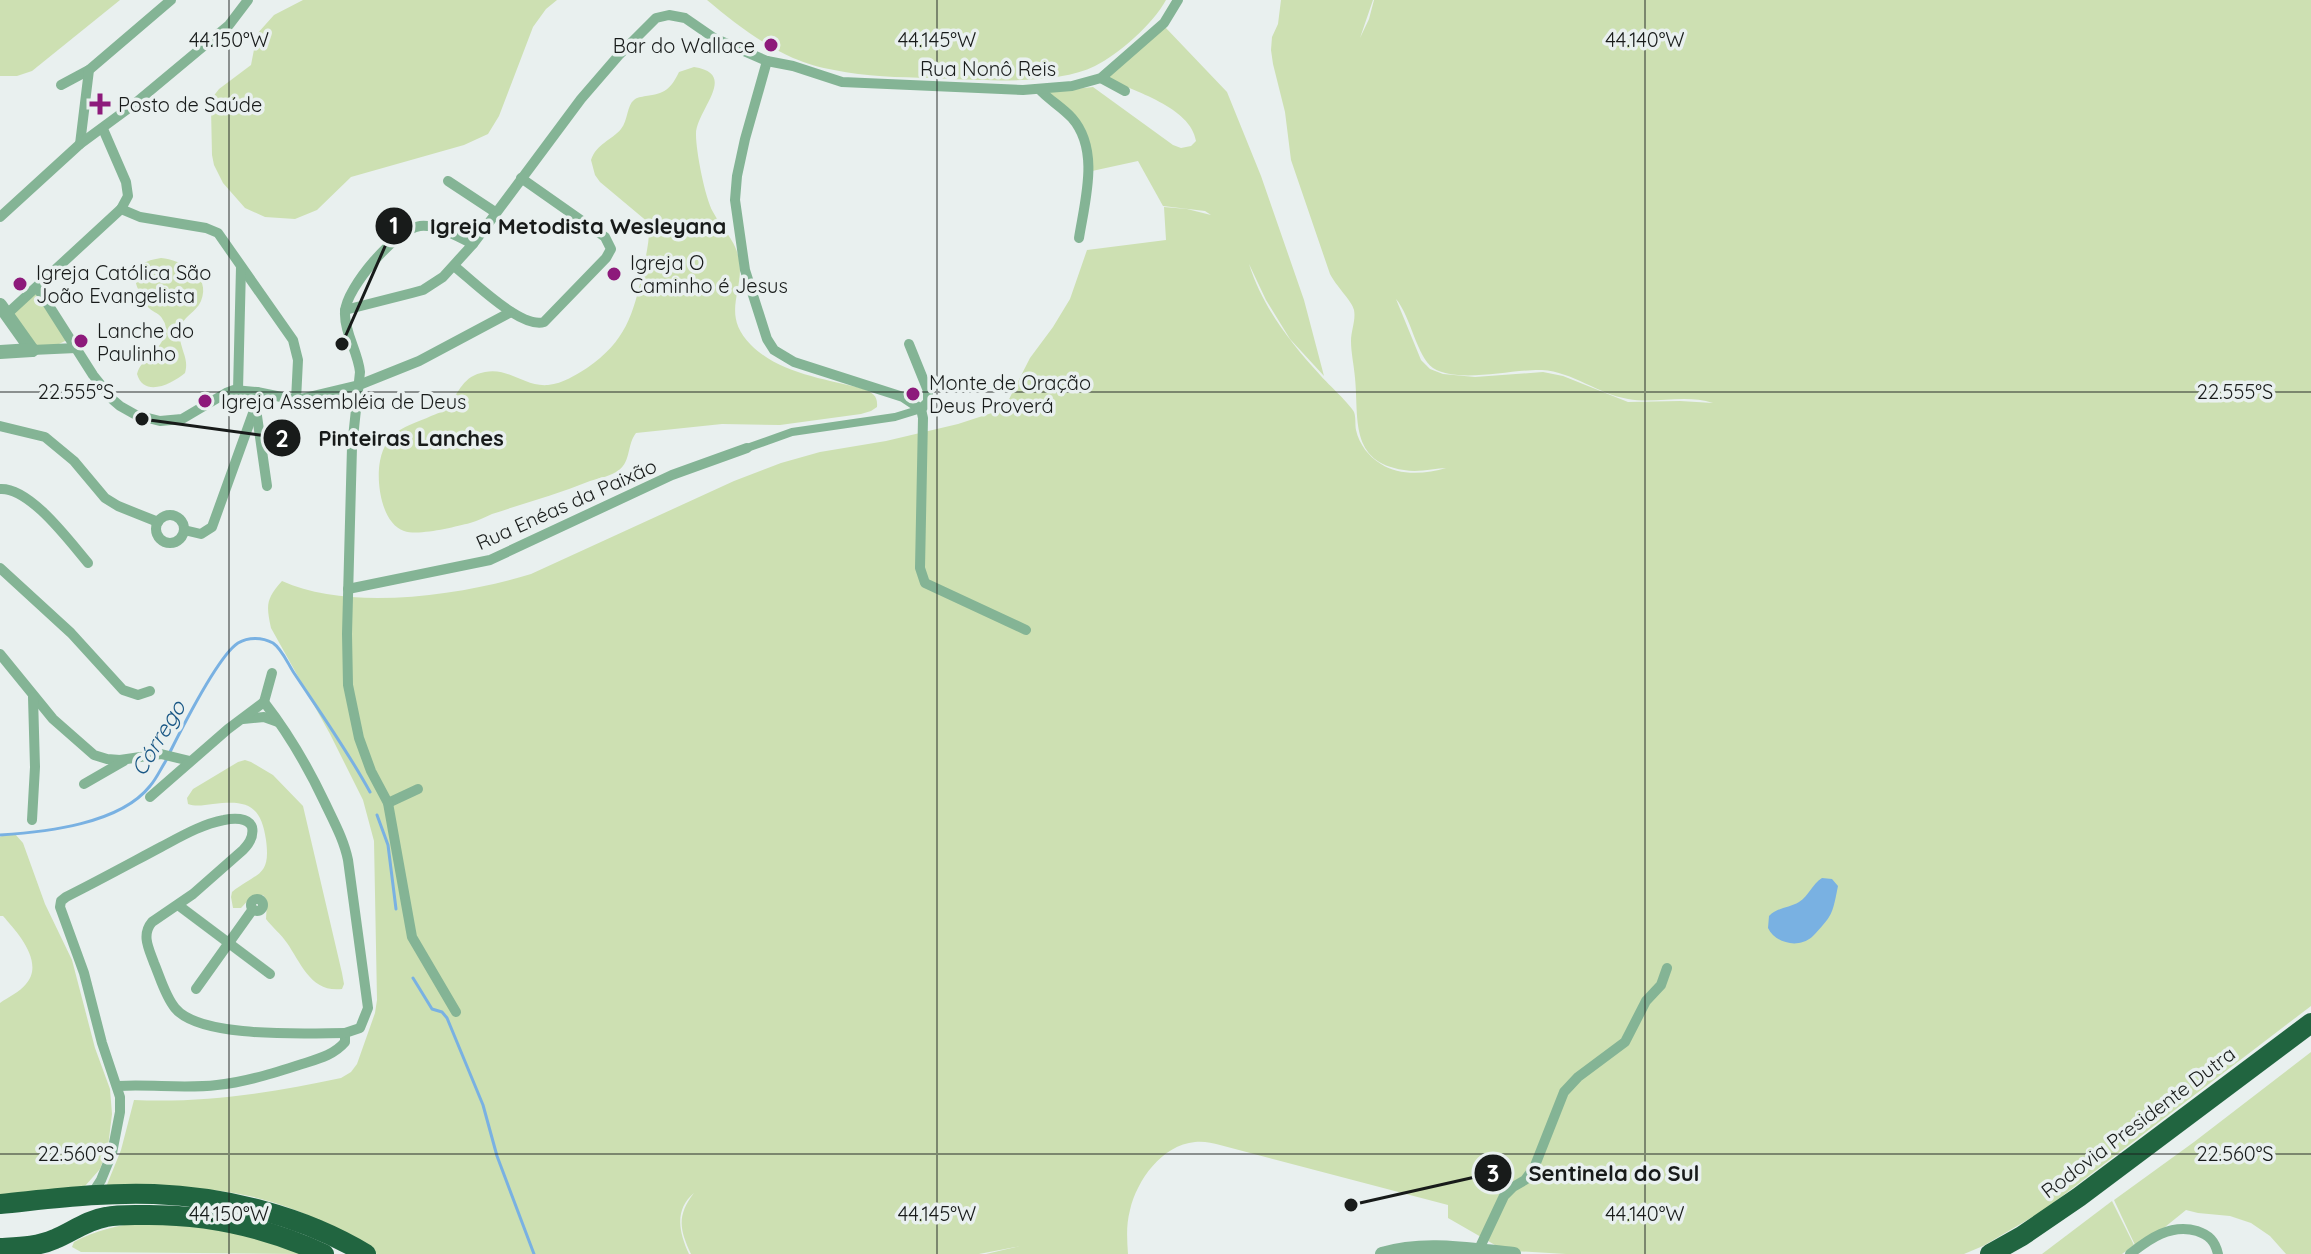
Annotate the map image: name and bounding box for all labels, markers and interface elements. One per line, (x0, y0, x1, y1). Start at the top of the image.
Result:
text: 44.150°W (189, 27, 269, 52)
text: 44.145°W (898, 27, 976, 52)
text: 44.140°W (1605, 27, 1685, 52)
place label: Bar do Wallace (613, 33, 755, 58)
marker: Bar do Wallace (762, 36, 780, 54)
street label: Rua Nonô Reis (920, 56, 1056, 81)
place label: Posto de Saúde (118, 92, 262, 117)
marker: Posto de Saúde (89, 93, 111, 115)
callout: Igreja Metodista Wesleyana (374, 203, 743, 249)
text: 1 (389, 210, 399, 240)
text: Igreja Metodista Wesleyana (430, 212, 726, 240)
place label: Igreja O Caminho é Jesus (630, 250, 788, 298)
place label: Igreja Católica São João Evangelista (36, 260, 211, 308)
marker: Igreja O Caminho é Jesus (605, 265, 623, 283)
marker: Igreja Católica São João Evangelista (11, 275, 29, 293)
place label: Lanche do Paulinho (97, 318, 194, 366)
marker: Lanche do Paulinho (72, 332, 90, 350)
place label: Monte de Oração Deus Proverá (929, 370, 1091, 418)
text: 22.555°S (38, 379, 114, 404)
text: 22.555°S (2197, 379, 2273, 404)
marker: Monte de Oração Deus Proverá (904, 385, 922, 403)
place label: Igreja Assembléia de Deus (221, 389, 466, 414)
marker: Igreja Assembléia de Deus (196, 392, 214, 410)
callout: Pinteiras Lanches (262, 415, 520, 461)
text: 2 (275, 423, 289, 453)
text: Pinteiras Lanches (318, 424, 504, 452)
street label: Rua Enéas da Paixão (472, 453, 660, 555)
water label: Córrego (125, 694, 192, 781)
street label: Rodovia Presidente Dutra (2036, 1041, 2240, 1203)
text: 22.560°S (37, 1141, 115, 1166)
text: 22.560°S (2196, 1141, 2274, 1166)
callout: Sentinela do Sul (1473, 1150, 1716, 1196)
text: 3 (1487, 1158, 1499, 1188)
text: Sentinela do Sul (1528, 1159, 1700, 1187)
text: 44.150°W (189, 1201, 269, 1226)
text: 44.145°W (898, 1201, 976, 1226)
text: 44.140°W (1605, 1201, 1685, 1226)

